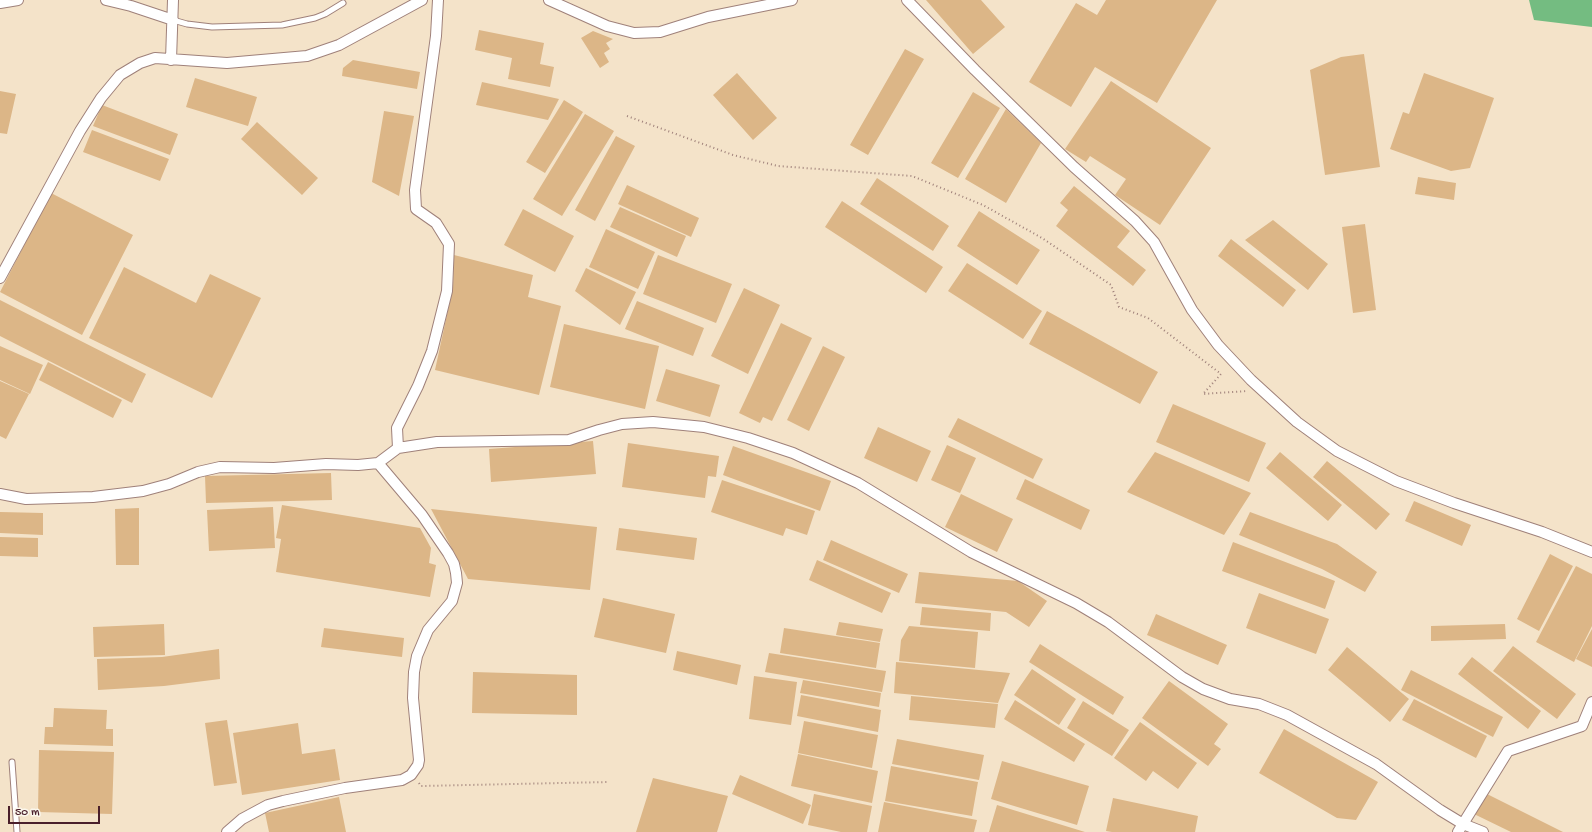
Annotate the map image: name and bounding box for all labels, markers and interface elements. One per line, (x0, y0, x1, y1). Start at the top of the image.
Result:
scale bar (10, 798, 102, 824)
text: 50 m (15, 806, 40, 820)

